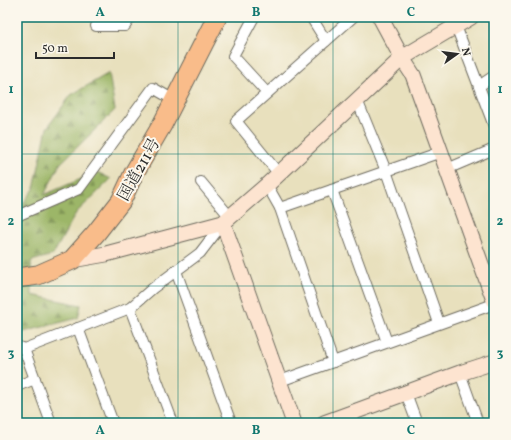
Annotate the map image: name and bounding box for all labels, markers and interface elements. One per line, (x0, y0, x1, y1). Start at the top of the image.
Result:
text: A (95, 4, 105, 22)
text: B (252, 4, 261, 22)
text: C (407, 4, 415, 22)
scale bar (36, 34, 114, 60)
north arrow (437, 34, 477, 74)
text: 50 m (42, 41, 68, 57)
text: N (457, 46, 473, 58)
text: 1 (8, 81, 14, 99)
text: 1 (497, 81, 503, 99)
street label: 国道211号 (113, 134, 166, 205)
text: 2 (8, 213, 15, 231)
text: 2 (497, 213, 504, 231)
text: 3 (8, 345, 15, 363)
text: 3 (497, 345, 504, 363)
text: A (95, 422, 105, 440)
text: B (252, 422, 261, 440)
text: C (407, 422, 415, 440)

